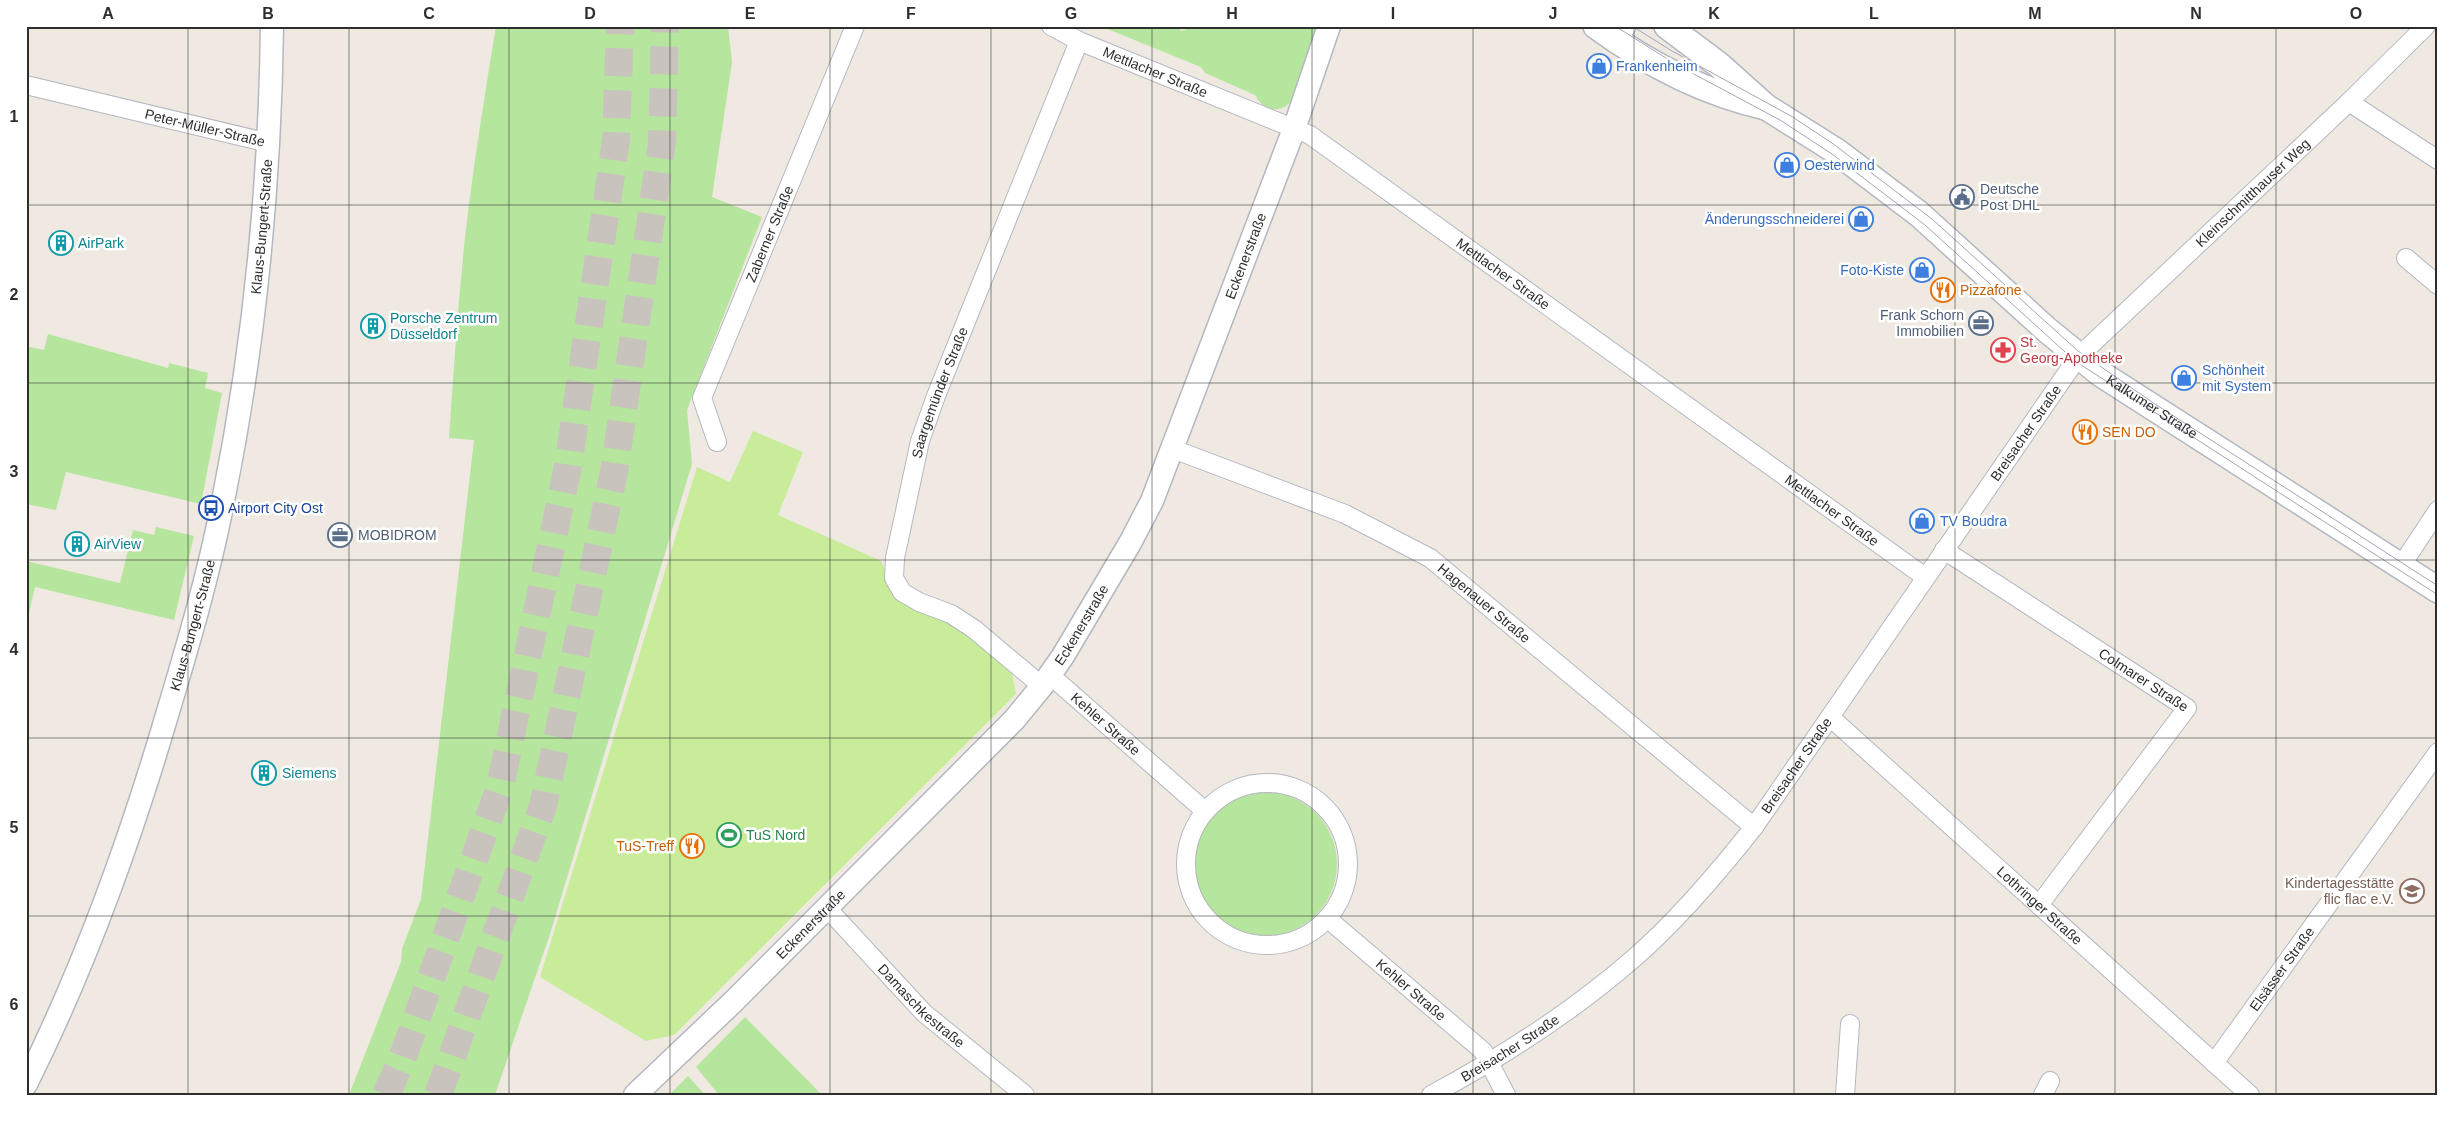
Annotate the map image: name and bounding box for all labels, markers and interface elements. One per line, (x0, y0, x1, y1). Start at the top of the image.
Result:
text: A (102, 5, 114, 22)
text: B (262, 5, 274, 22)
text: C (423, 5, 435, 22)
text: D (584, 5, 596, 22)
text: E (745, 5, 756, 22)
text: F (906, 5, 916, 22)
text: G (1065, 5, 1077, 22)
text: H (1226, 5, 1238, 22)
text: I (1391, 5, 1395, 22)
text: J (1549, 5, 1557, 22)
text: K (1708, 5, 1720, 22)
text: L (1869, 5, 1879, 22)
text: M (2028, 5, 2042, 22)
text: N (2190, 5, 2202, 22)
text: O (2350, 5, 2362, 22)
street label: Mettlacher Straße (1101, 44, 1210, 100)
shop icon: Frankenheim (1586, 53, 1612, 79)
place label: Frankenheim (1616, 58, 1698, 74)
street label: Peter-Müller-Straße (143, 106, 267, 150)
text: 1 (10, 108, 19, 125)
street label: Kleinschmitthauser Weg (2192, 135, 2313, 250)
shop icon: Oesterwind (1774, 152, 1800, 178)
place label: Oesterwind (1804, 157, 1875, 173)
street label: Klaus-Bungert-Straße (247, 158, 275, 295)
place label: Deutsche Post DHL (1980, 181, 2040, 213)
street label: Zaberner Straße (743, 183, 797, 284)
public building icon: Deutsche Post DHL (1949, 184, 1975, 210)
shop icon: Änderungsschneiderei (1848, 206, 1874, 232)
street label: Eckenerstraße (1222, 210, 1269, 301)
place label: Änderungsschneiderei (1705, 211, 1844, 227)
building icon: AirPark (48, 230, 74, 256)
place label: AirPark (78, 235, 125, 251)
street label: Mettlacher Straße (1453, 235, 1553, 313)
shop icon: Foto-Kiste (1909, 257, 1935, 283)
place label: Foto-Kiste (1840, 262, 1904, 278)
restaurant icon: Pizzafone (1930, 277, 1956, 303)
place label: Pizzafone (1960, 282, 2022, 298)
text: 2 (10, 286, 19, 303)
place label: Frank Schorn Immobilien (1880, 307, 1964, 339)
place label: Porsche Zentrum Düsseldorf (390, 310, 497, 342)
office icon: Frank Schorn Immobilien (1968, 310, 1994, 336)
building icon: Porsche Zentrum Düsseldorf (360, 313, 386, 339)
street label: Saargemünder Straße (909, 324, 971, 460)
place label: St. Georg-Apotheke (2020, 334, 2123, 366)
pharmacy icon: St. Georg-Apotheke (1990, 337, 2016, 363)
place label: Schönheit mit System (2202, 362, 2271, 394)
shop icon: Schönheit mit System (2171, 365, 2197, 391)
street label: Kalkumer Straße (2104, 372, 2201, 442)
street label: Breisacher Straße (1987, 382, 2064, 484)
restaurant icon: SEN DO (2072, 419, 2098, 445)
place label: SEN DO (2102, 424, 2156, 440)
text: 3 (10, 463, 19, 480)
street label: Mettlacher Straße (1782, 471, 1882, 549)
bus stop icon: Airport City Ost (198, 495, 224, 521)
place label: Airport City Ost (228, 500, 323, 516)
shop icon: TV Boudra (1909, 508, 1935, 534)
place label: TV Boudra (1940, 513, 2007, 529)
office icon: MOBIDROM (327, 522, 353, 548)
place label: MOBIDROM (358, 527, 437, 543)
building icon: AirView (64, 531, 90, 557)
place label: AirView (94, 536, 142, 552)
street label: Klaus-Bungert-Straße (167, 558, 218, 693)
street label: Hagenauer Straße (1435, 560, 1534, 646)
street label: Eckenerstraße (1051, 581, 1112, 668)
text: 4 (10, 641, 19, 658)
street label: Colmarer Straße (2096, 645, 2191, 715)
street label: Kehler Straße (1068, 689, 1144, 758)
street label: Breisacher Straße (1758, 714, 1835, 817)
building icon: Siemens (251, 760, 277, 786)
place label: Siemens (282, 765, 336, 781)
text: 5 (10, 819, 19, 836)
sports icon: TuS Nord (716, 822, 742, 848)
place label: TuS Nord (746, 827, 805, 843)
restaurant icon: TuS-Treff (679, 833, 705, 859)
place label: TuS-Treff (616, 838, 674, 854)
street label: Lothringer Straße (1994, 863, 2086, 948)
place label: Kindertagesstätte flic flac e.V. (2285, 875, 2394, 907)
school or university icon: Kindertagesstätte flic flac e.V. (2399, 878, 2425, 904)
street label: Eckenerstraße (773, 886, 849, 962)
street label: Elsässer Straße (2246, 924, 2318, 1014)
street label: Kehler Straße (1373, 956, 1449, 1024)
street label: Damaschkestraße (875, 961, 968, 1051)
text: 6 (10, 996, 19, 1013)
street label: Breisacher Straße (1458, 1011, 1562, 1085)

